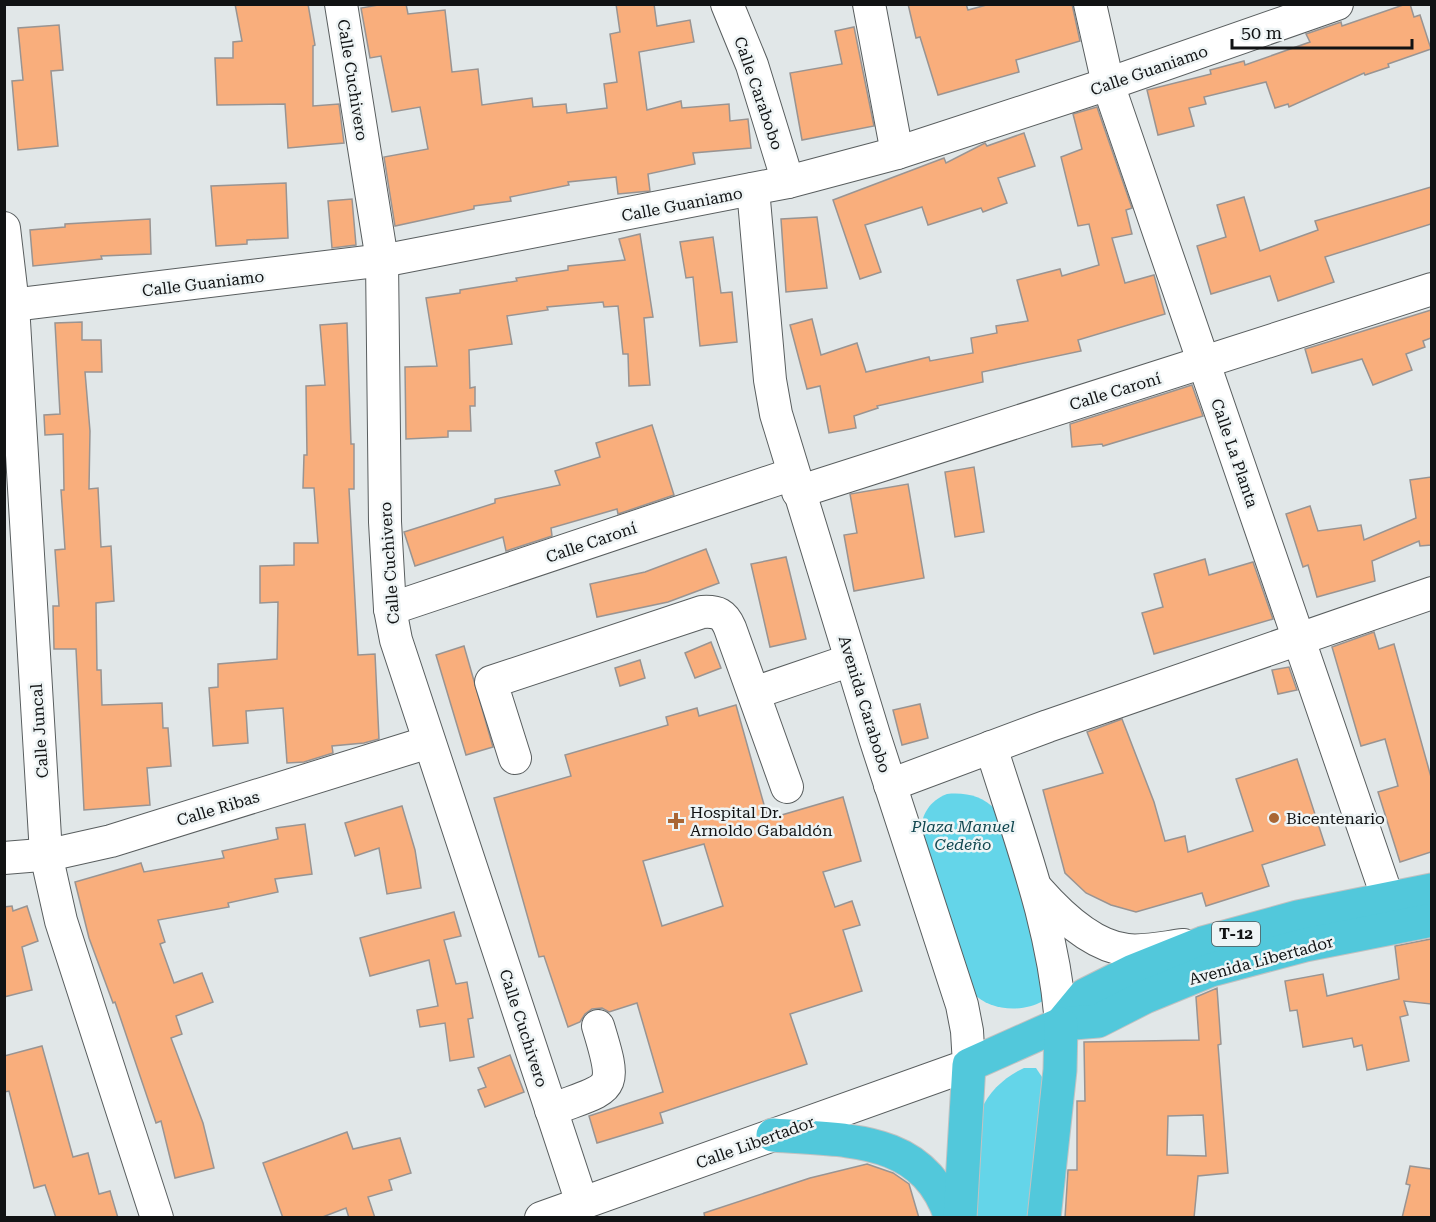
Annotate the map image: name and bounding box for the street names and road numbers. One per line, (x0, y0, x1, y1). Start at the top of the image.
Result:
street label: Calle Cuchivero (334, 18, 372, 142)
street label: Calle Carabobo (730, 34, 787, 152)
street label: Calle Guaniamo (1088, 41, 1211, 99)
street label: Calle Guaniamo (620, 183, 744, 226)
street label: Calle Guaniamo (141, 267, 265, 300)
street label: Calle Caroní (1067, 369, 1163, 414)
street label: Calle La Planta (1207, 396, 1262, 511)
street label: Calle Cuchivero (376, 501, 403, 625)
street label: Calle Caroní (543, 518, 639, 567)
street label: Avenida Carabobo (835, 633, 894, 775)
street label: Calle Juncal (27, 683, 52, 779)
street label: Calle Ribas (174, 787, 262, 830)
road number: T-12 (1212, 922, 1260, 946)
street label: Avenida Libertador (1187, 932, 1336, 989)
street label: Calle Cuchivero (496, 967, 552, 1090)
street label: Calle Libertador (693, 1112, 817, 1173)

